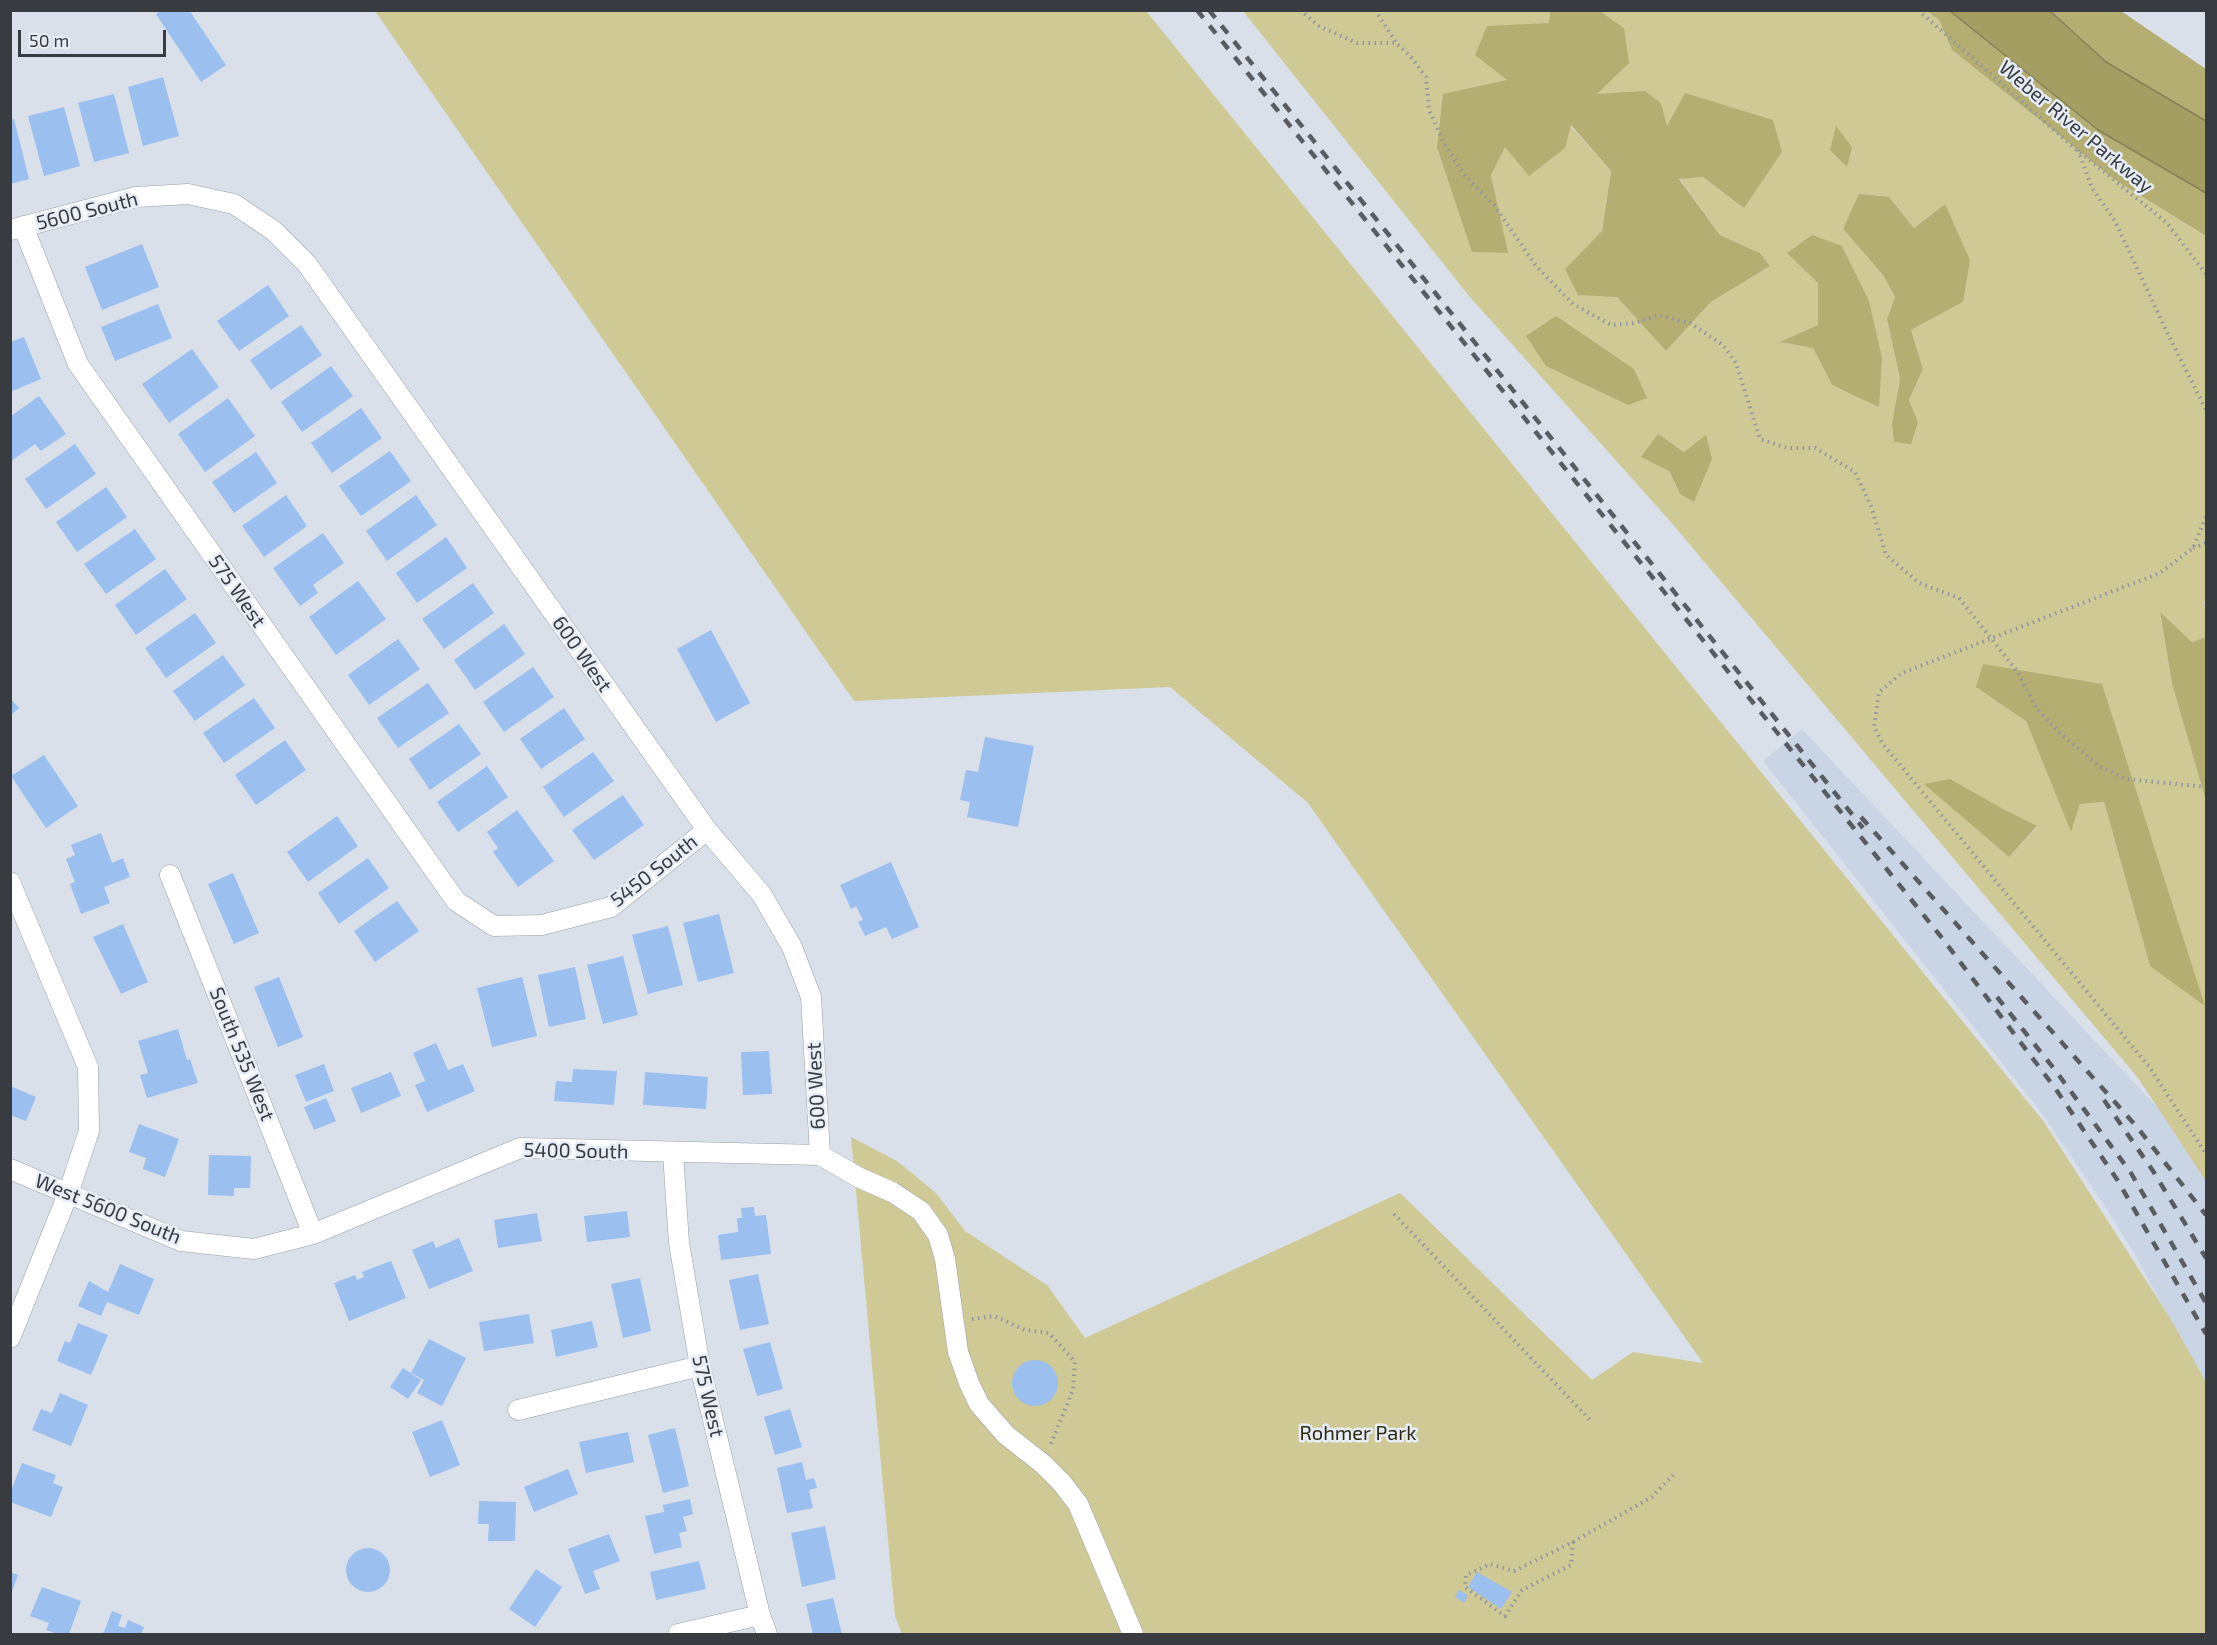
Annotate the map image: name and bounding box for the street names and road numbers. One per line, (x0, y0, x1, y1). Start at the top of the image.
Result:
street label: Weber River Parkway (1994, 56, 2158, 198)
street label: 5600 South (34, 187, 140, 235)
street label: 575 West (203, 550, 271, 632)
street label: 600 West (547, 611, 617, 697)
street label: 5450 South (606, 830, 702, 912)
street label: South 535 West (204, 984, 280, 1124)
street label: 600 West (802, 1042, 830, 1130)
street label: 5400 South (523, 1138, 629, 1164)
street label: West 5600 South (31, 1169, 185, 1249)
street label: 575 West (687, 1353, 729, 1439)

